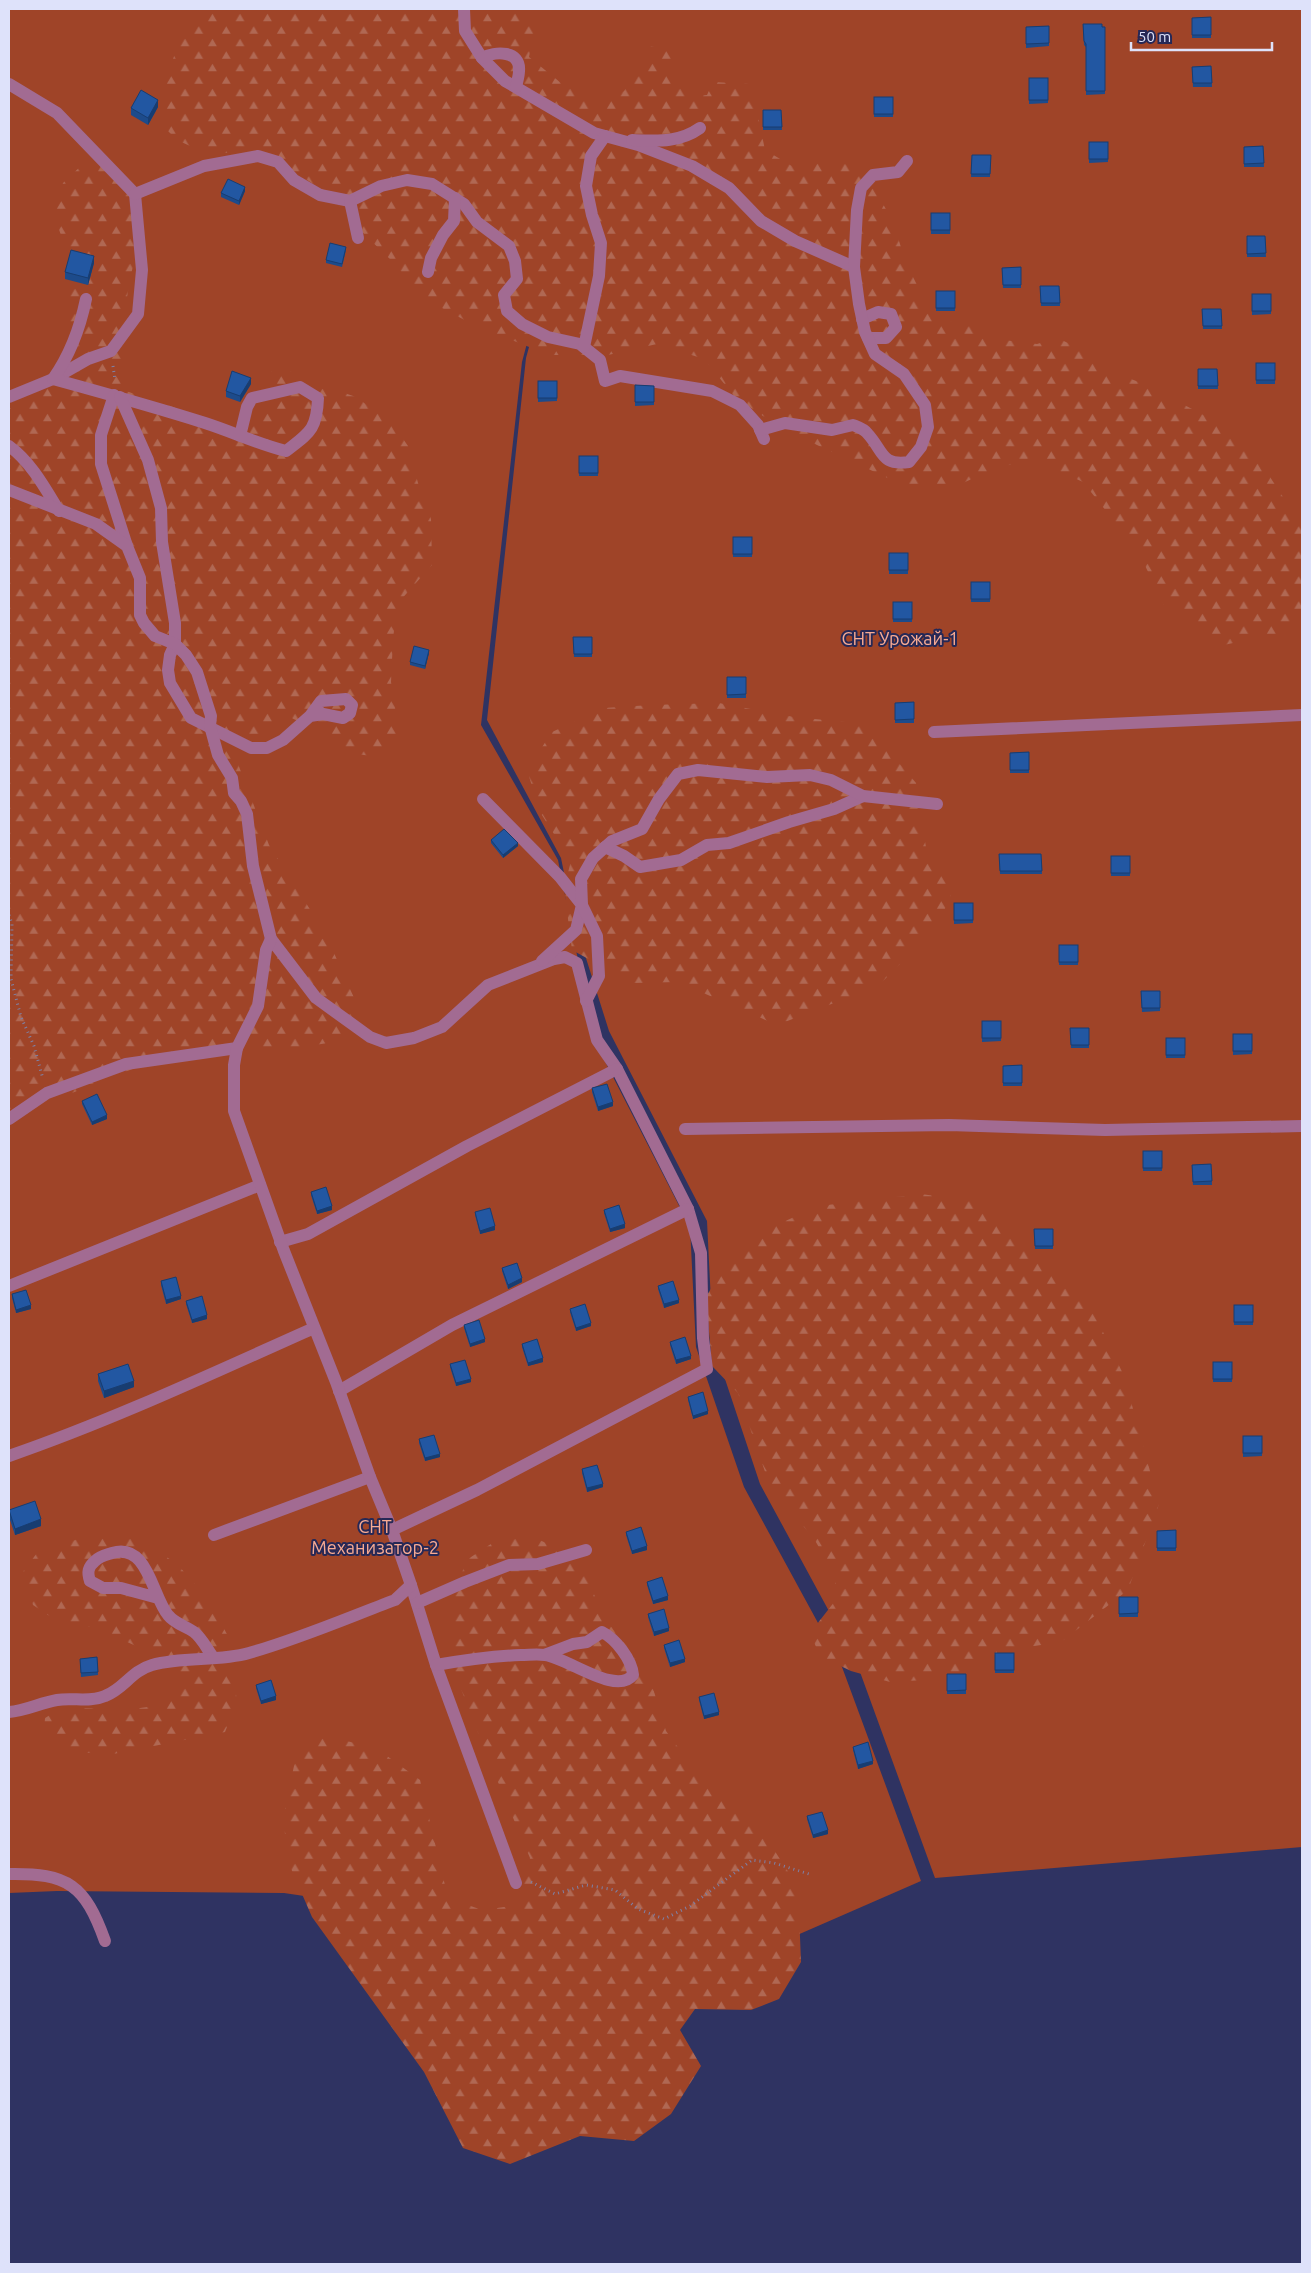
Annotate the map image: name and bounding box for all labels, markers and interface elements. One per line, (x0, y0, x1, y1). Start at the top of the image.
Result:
scale bar (1131, 20, 1272, 52)
text: 50 m (1138, 28, 1171, 45)
park label: СНТ Урожай-1 (841, 628, 959, 648)
park label: СНТ Механизатор-2 (311, 1516, 439, 1557)

